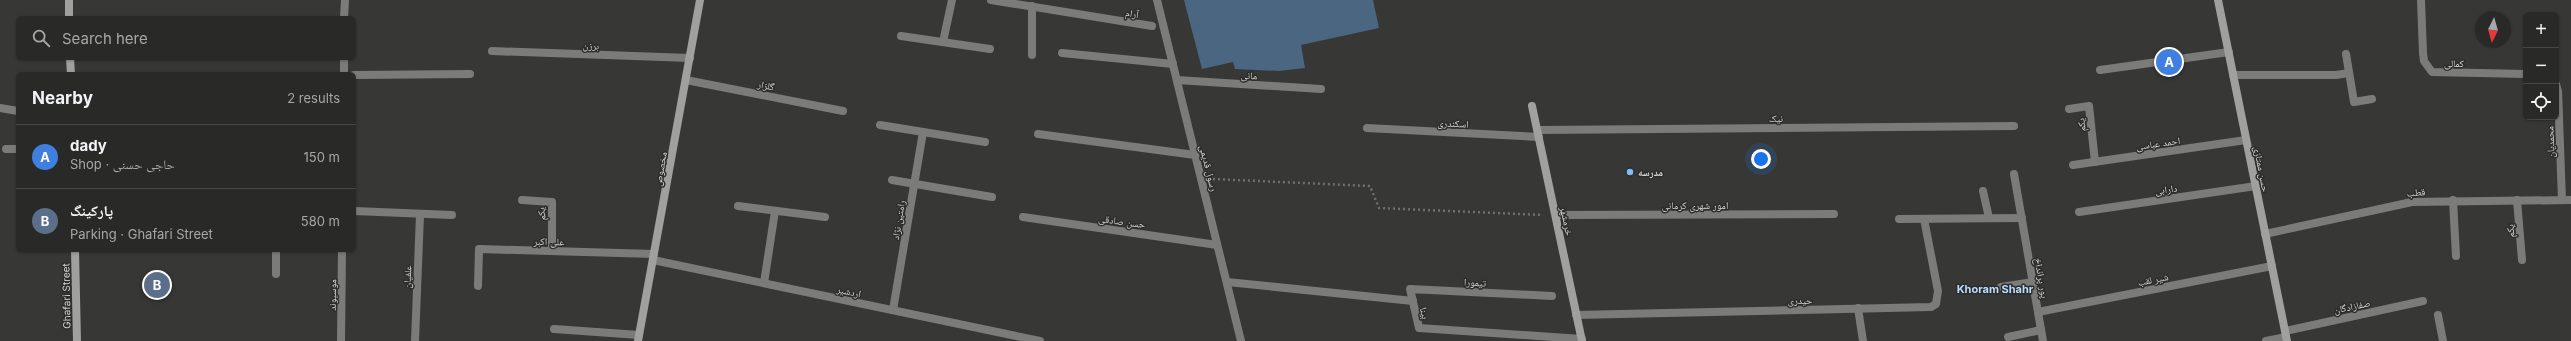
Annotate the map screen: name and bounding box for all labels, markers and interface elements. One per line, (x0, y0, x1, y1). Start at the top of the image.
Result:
street label: آرام (1124, 6, 1140, 22)
north arrow (2475, 12, 2511, 48)
map controls (2523, 12, 2559, 120)
button: + (2523, 12, 2559, 48)
search box (16, 16, 356, 60)
icon: search (30, 27, 52, 49)
text: Search here (62, 29, 148, 48)
street label: برزن (583, 39, 600, 52)
pin: A (2156, 47, 2182, 77)
button: − (2523, 48, 2559, 84)
street label: کمالی (2444, 57, 2464, 70)
street label: مانی (1240, 69, 1258, 82)
street label: گلزار (756, 77, 776, 93)
button: locate (2523, 84, 2559, 120)
text: Nearby (32, 88, 93, 108)
text: 2 results (287, 90, 340, 106)
street label: نیک (1769, 112, 1783, 124)
street label: اسکندری (1437, 116, 1469, 131)
street label: یکم (2074, 117, 2090, 132)
street label: محمدیان (2543, 125, 2558, 158)
street label: احمد عباسی (2135, 134, 2181, 153)
text: dady (70, 136, 107, 155)
street label: رسول قدیمی (1196, 144, 1221, 193)
street label: حسن ممتازی (2251, 145, 2272, 194)
text: A (40, 149, 50, 165)
text: 150 m (304, 149, 340, 165)
your location (1751, 149, 1771, 169)
street label: مخصوص (651, 150, 670, 187)
text: Shop · حاجی حسنی (70, 156, 175, 172)
place label: مدرسه (1638, 166, 1663, 179)
marker: مدرسه (1625, 167, 1635, 177)
street label: دارابی (2154, 182, 2178, 197)
street label: قطب (2406, 185, 2426, 199)
street label: رامتین نژاد (889, 199, 908, 241)
street label: امور شهری کرمانی (1662, 199, 1728, 212)
text: پارکینگ (70, 201, 113, 220)
street label: خرمشهر (1558, 204, 1576, 237)
street label: یکم (534, 207, 550, 221)
street label: حسن صادقی (1098, 212, 1147, 231)
text: B (41, 213, 49, 229)
text: 580 m (301, 213, 340, 229)
street label: یکم (2503, 224, 2519, 238)
text: Parking · Ghafari Street (70, 226, 213, 242)
street label: علی اکبر (533, 235, 564, 248)
street label: پور پرانداخ (2031, 257, 2051, 299)
street label: Ghafari Street (59, 262, 73, 329)
street label: علفیان (401, 265, 414, 289)
pin: B (144, 270, 170, 300)
street label: شیر لقب (2137, 270, 2170, 288)
street label: تیمورا (1464, 275, 1486, 289)
street label: موسیوند (326, 279, 338, 311)
street label: اردشیر (835, 282, 862, 300)
district label: Khoram Shahr (1957, 282, 2034, 296)
street label: حیدری (1788, 294, 1813, 307)
street label: صفازادگان (2333, 296, 2372, 317)
street label: بینا (1418, 306, 1432, 320)

